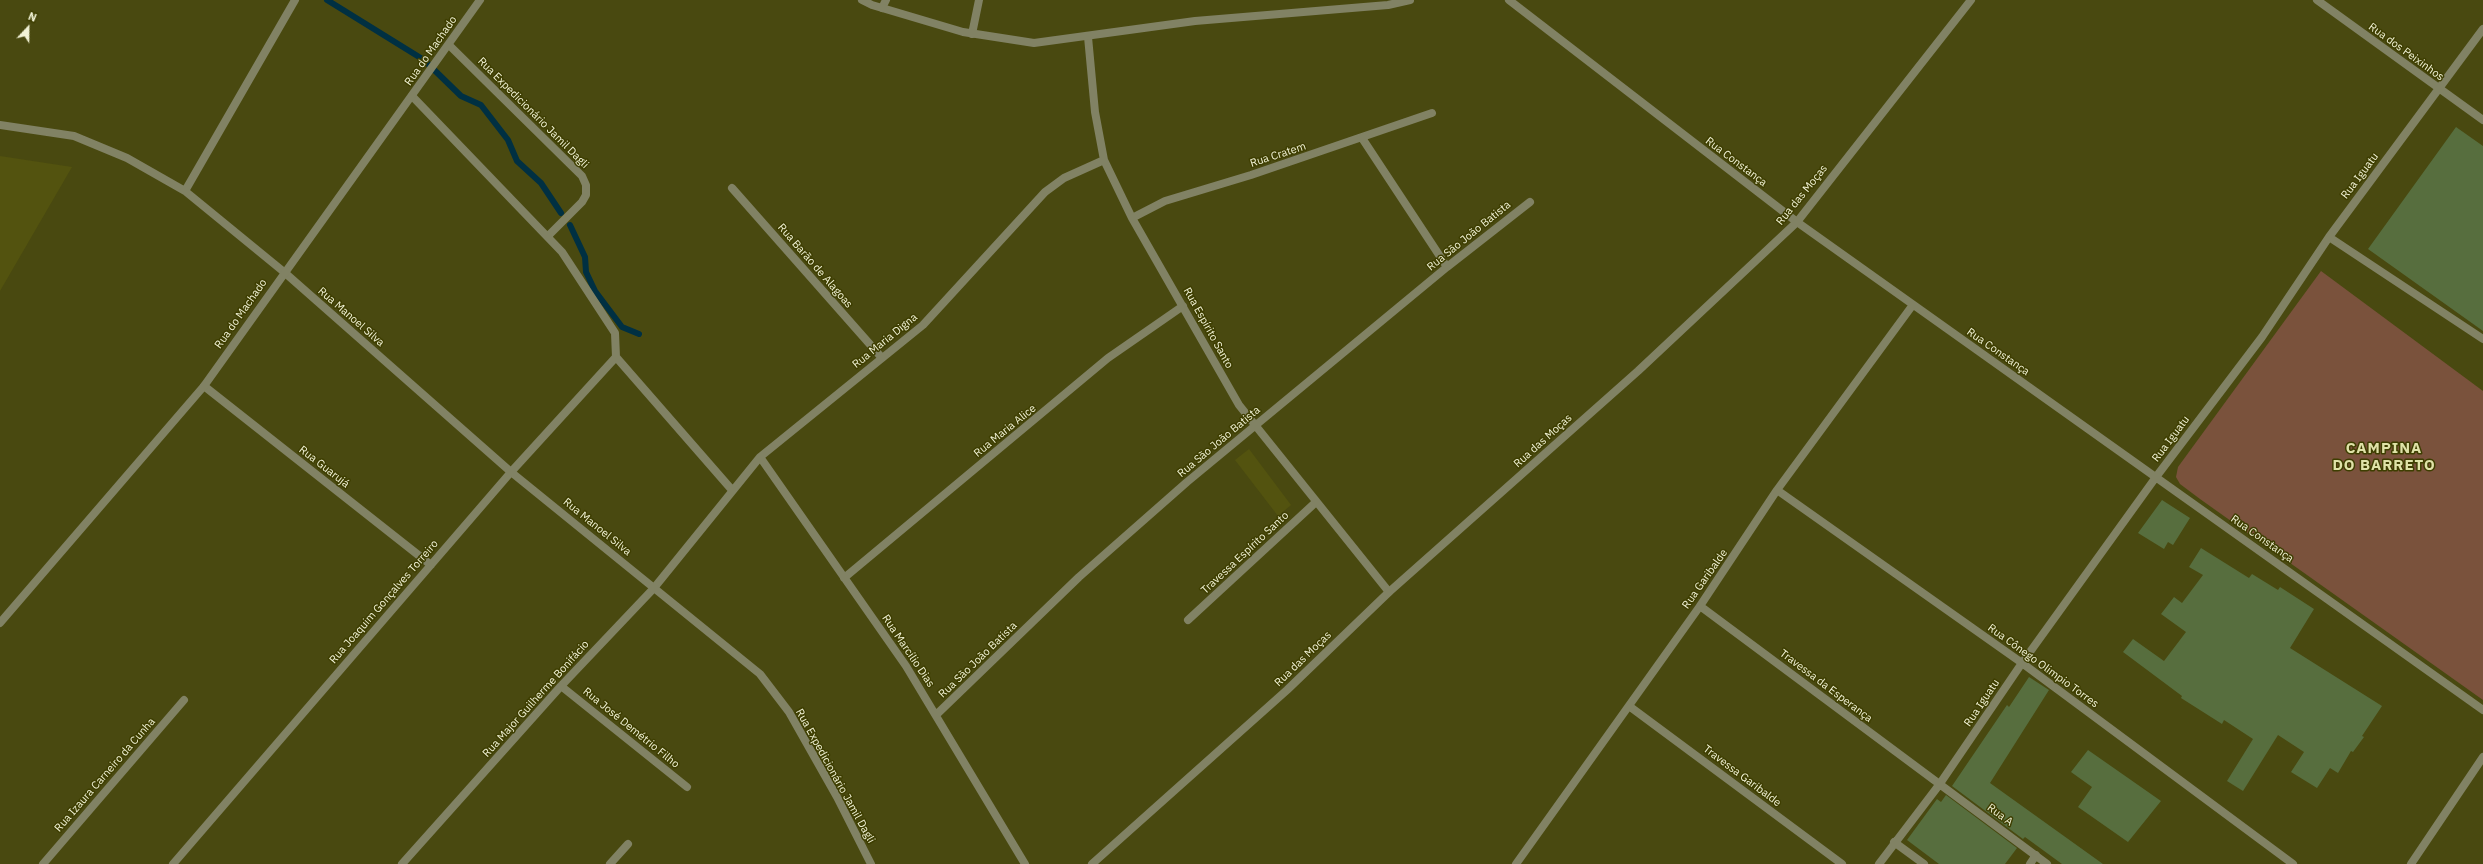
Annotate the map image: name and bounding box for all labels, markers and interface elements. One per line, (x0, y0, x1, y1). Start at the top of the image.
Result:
north arrow (8, 8, 48, 48)
text: N (26, 9, 39, 25)
street label: Rua do Machado (402, 14, 460, 88)
street label: Rua dos Peixinhos (2366, 20, 2446, 84)
street label: Rua Expedicionário Jamil Dagli (475, 55, 591, 171)
street label: Rua Constança (1703, 135, 1769, 189)
street label: Rua Cratem (1248, 140, 1308, 170)
street label: Rua Iguatu (2338, 150, 2382, 202)
street label: Rua das Moças (1774, 162, 1830, 228)
street label: Rua São João Batista (1424, 198, 1514, 274)
street label: Rua Barão de Alagoas (775, 221, 855, 311)
street label: Rua do Machado (212, 277, 270, 351)
street label: Rua Manoel Silva (315, 285, 387, 349)
street label: Rua Espírito Santo (1180, 285, 1236, 371)
street label: Rua Maria Digna (850, 311, 920, 371)
street label: Rua Constança (1964, 325, 2032, 379)
street label: Rua Maria Alice (971, 402, 1039, 460)
street label: Rua São João Batista (1175, 404, 1263, 480)
street label: Rua das Moças (1511, 411, 1575, 471)
street label: Rua Iguatu (2149, 413, 2193, 465)
district label: CAMPINA DO BARRETO (2332, 440, 2436, 475)
street label: Rua Guarujá (296, 443, 352, 491)
street label: Rua Manoel Silva (560, 495, 634, 559)
street label: Travessa Espírito Santo (1199, 509, 1291, 597)
street label: Rua Constança (2228, 512, 2296, 566)
street label: Rua Joaquim Gonçalves Torreiro (327, 538, 441, 666)
street label: Rua Garibalde (1680, 547, 1730, 611)
street label: Rua Marcílio Dias (879, 612, 937, 690)
street label: Rua São João Batista (936, 619, 1020, 701)
street label: Rua Cônego Olimpio Torres (1985, 621, 2101, 711)
street label: Rua das Moças (1272, 629, 1334, 689)
street label: Rua Major Guilherme Bonifácio (480, 638, 592, 760)
street label: Travessa da Esperança (1777, 647, 1875, 725)
street label: Rua Iguatu (1961, 677, 2003, 729)
street label: Rua José Demétrio Filho (580, 685, 682, 771)
street label: Rua Expedicionário Jamil Dagli (792, 706, 878, 846)
street label: Rua Izaura Carneiro da Cunha (52, 715, 158, 835)
street label: Travessa Garibalde (1700, 742, 1784, 810)
street label: Rua A (1984, 801, 2016, 829)

